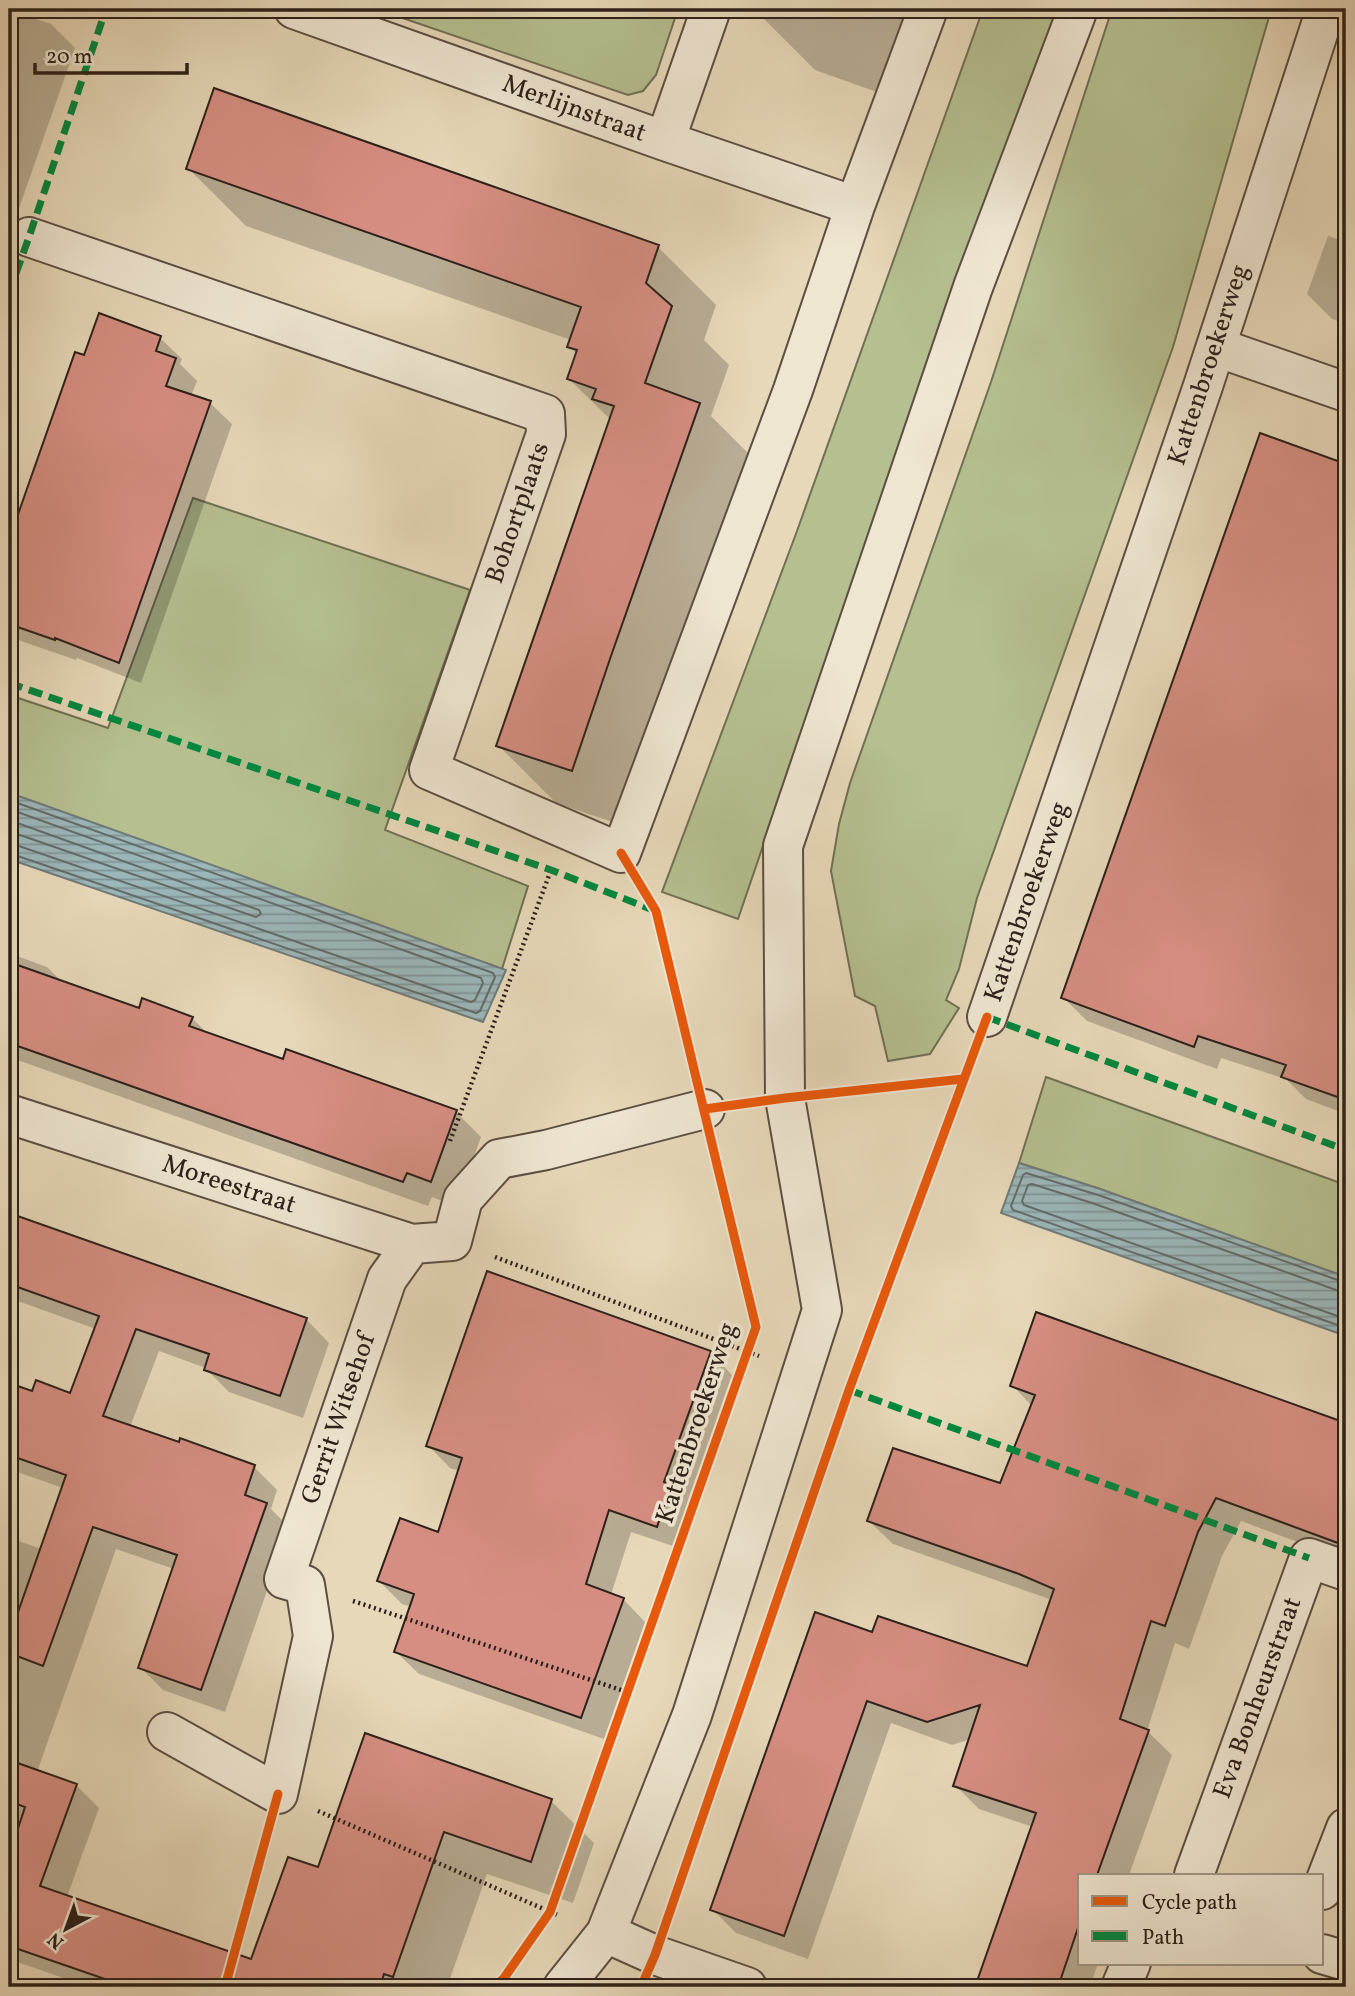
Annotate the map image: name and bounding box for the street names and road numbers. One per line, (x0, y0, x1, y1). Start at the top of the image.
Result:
street label: Merlijnstraat (497, 66, 651, 152)
street label: Kattenbroekerweg (1160, 260, 1258, 470)
street label: Bohortplaats (477, 438, 559, 588)
street label: Kattenbroekerweg (976, 797, 1078, 1007)
street label: Moreestraat (157, 1146, 301, 1224)
street label: Kattenbroekerweg (648, 1318, 746, 1528)
street label: Gerrit Witsehof (293, 1327, 386, 1509)
street label: Eva Bonheurstraat (1205, 1592, 1311, 1804)

